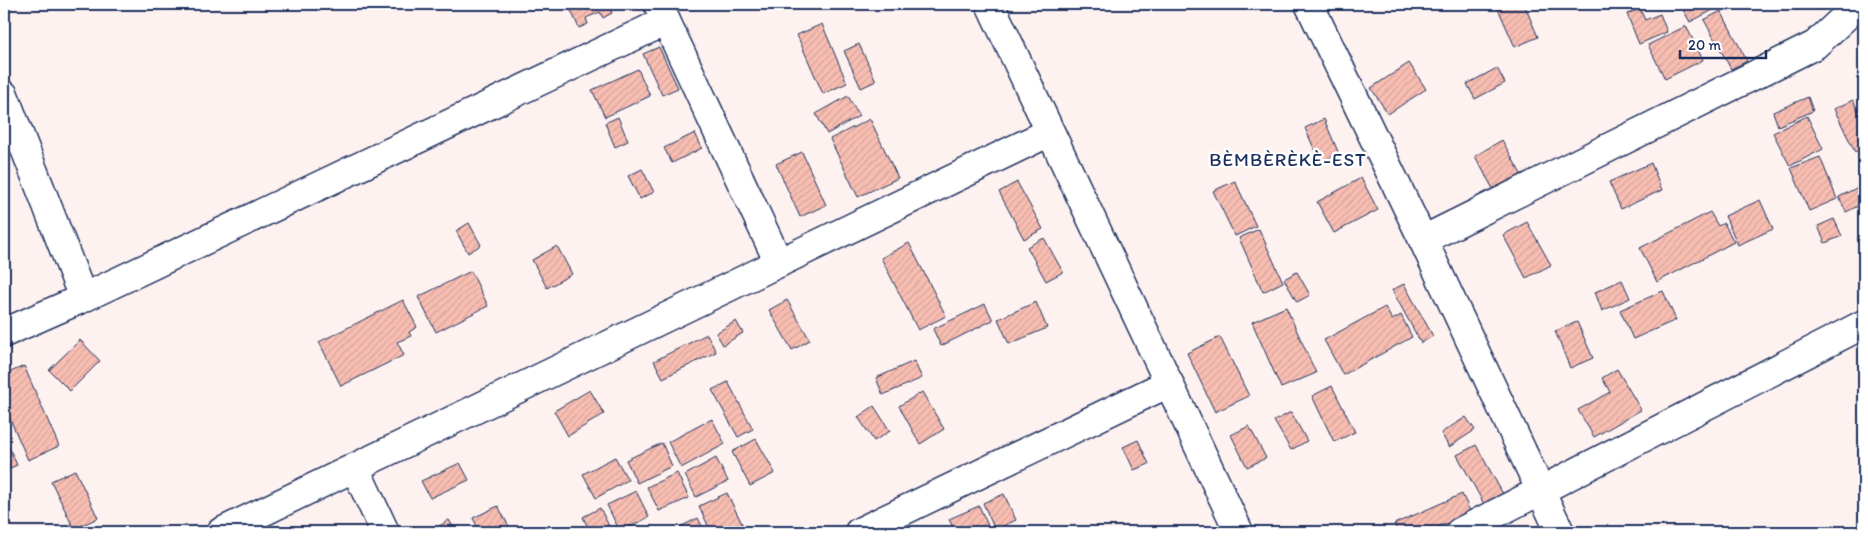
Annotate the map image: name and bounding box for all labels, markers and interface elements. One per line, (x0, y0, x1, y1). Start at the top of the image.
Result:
scale bar (1680, 28, 1767, 60)
text: 20 m (1688, 36, 1722, 54)
district label: BÈMBÈRÈKÈ-EST (1209, 148, 1367, 171)

